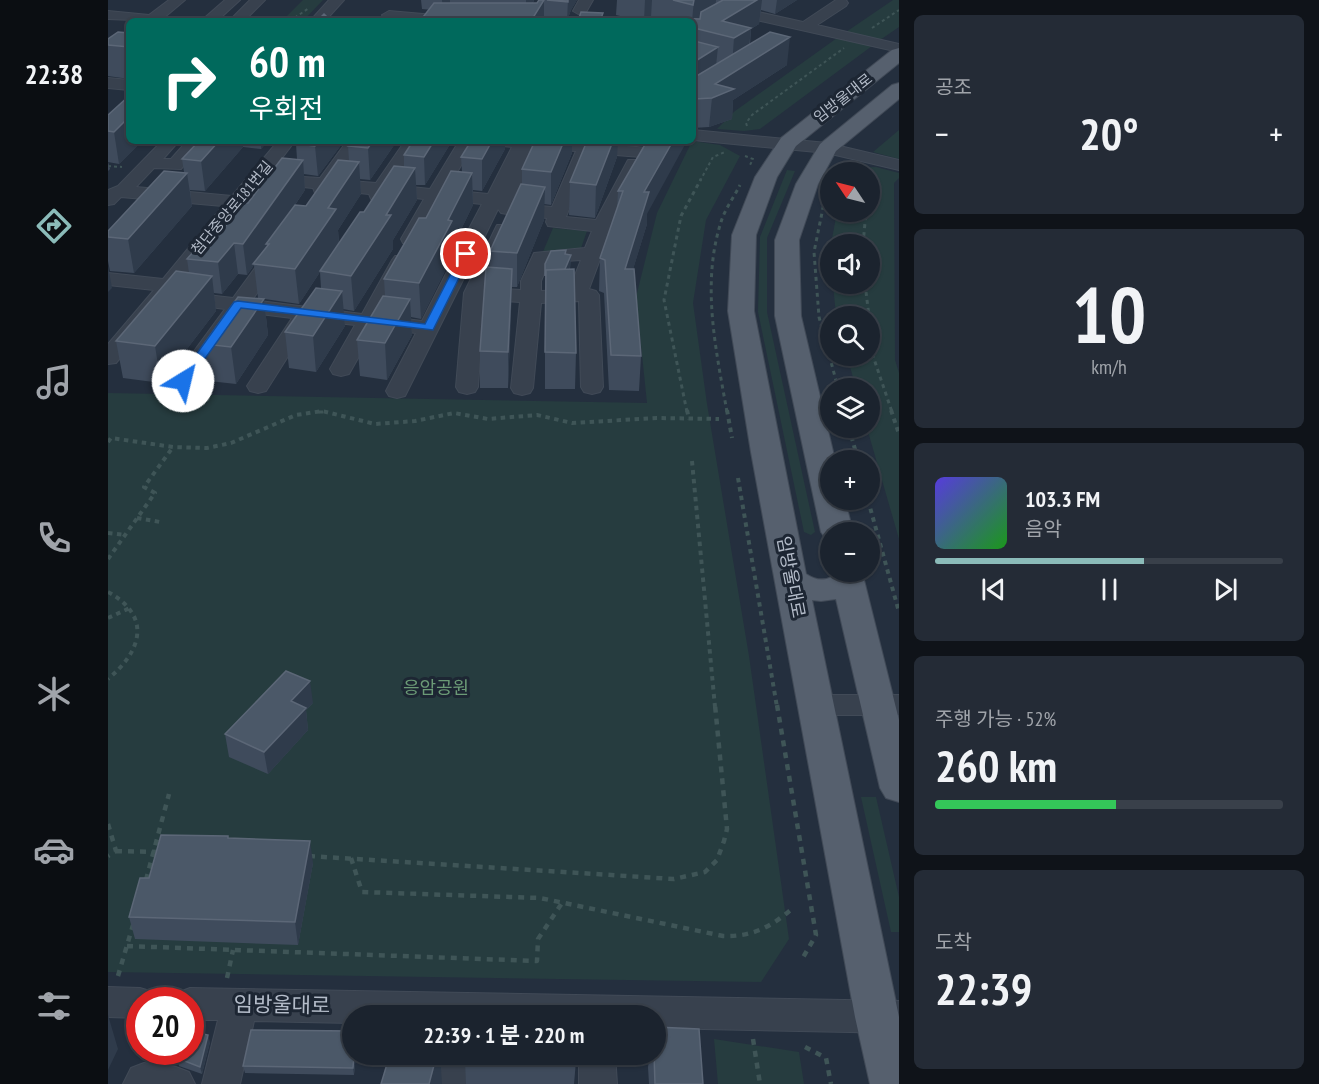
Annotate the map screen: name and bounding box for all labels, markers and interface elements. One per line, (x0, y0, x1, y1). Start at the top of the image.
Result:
text: 60 m (249, 34, 326, 89)
icon: right (150, 42, 228, 120)
text: 22:38 (25, 57, 83, 91)
street label: 임방울대로 (810, 69, 876, 126)
text: 공조 (935, 74, 972, 100)
text: 우회전 (249, 91, 324, 125)
text: 20° (1079, 104, 1139, 162)
text: − (935, 112, 949, 155)
text: + (1269, 112, 1283, 155)
street label: 첨단중앙로181번길 (187, 157, 276, 259)
north arrow (820, 162, 880, 222)
map controls (820, 162, 880, 582)
icon: directions (33, 205, 75, 247)
pin (440, 228, 491, 279)
button: sound (820, 234, 880, 294)
icon: arrive (449, 237, 482, 270)
text: 10 (1072, 264, 1146, 365)
button: search (820, 306, 880, 366)
position arrow (151, 349, 215, 413)
text: km/h (1091, 354, 1127, 380)
icon: music (33, 361, 75, 403)
button: layers (820, 378, 880, 438)
button: + (820, 450, 880, 510)
text: 103.3 FM (1025, 485, 1100, 513)
text: 음악 (1025, 516, 1062, 542)
icon: phone (33, 517, 75, 559)
button: − (820, 522, 880, 582)
street label: 임방울대로 (772, 534, 811, 620)
icon: previous (977, 573, 1010, 606)
icon: pause (1093, 573, 1126, 606)
icon: next (1209, 573, 1242, 606)
icon: climate (33, 673, 75, 715)
park label: 응암공원 (403, 676, 469, 699)
text: 주행 가능 · 52% (935, 706, 1056, 732)
text: 260 km (935, 736, 1057, 794)
icon: car (33, 829, 75, 871)
text: 도착 (935, 929, 972, 955)
text: 22:39 (935, 959, 1032, 1017)
icon: filters (33, 985, 75, 1027)
speed limit sign: 20 (126, 987, 204, 1065)
street label: 임방울대로 (233, 990, 331, 1019)
text: 22:39 · 1 분 · 220 m (424, 1021, 584, 1049)

